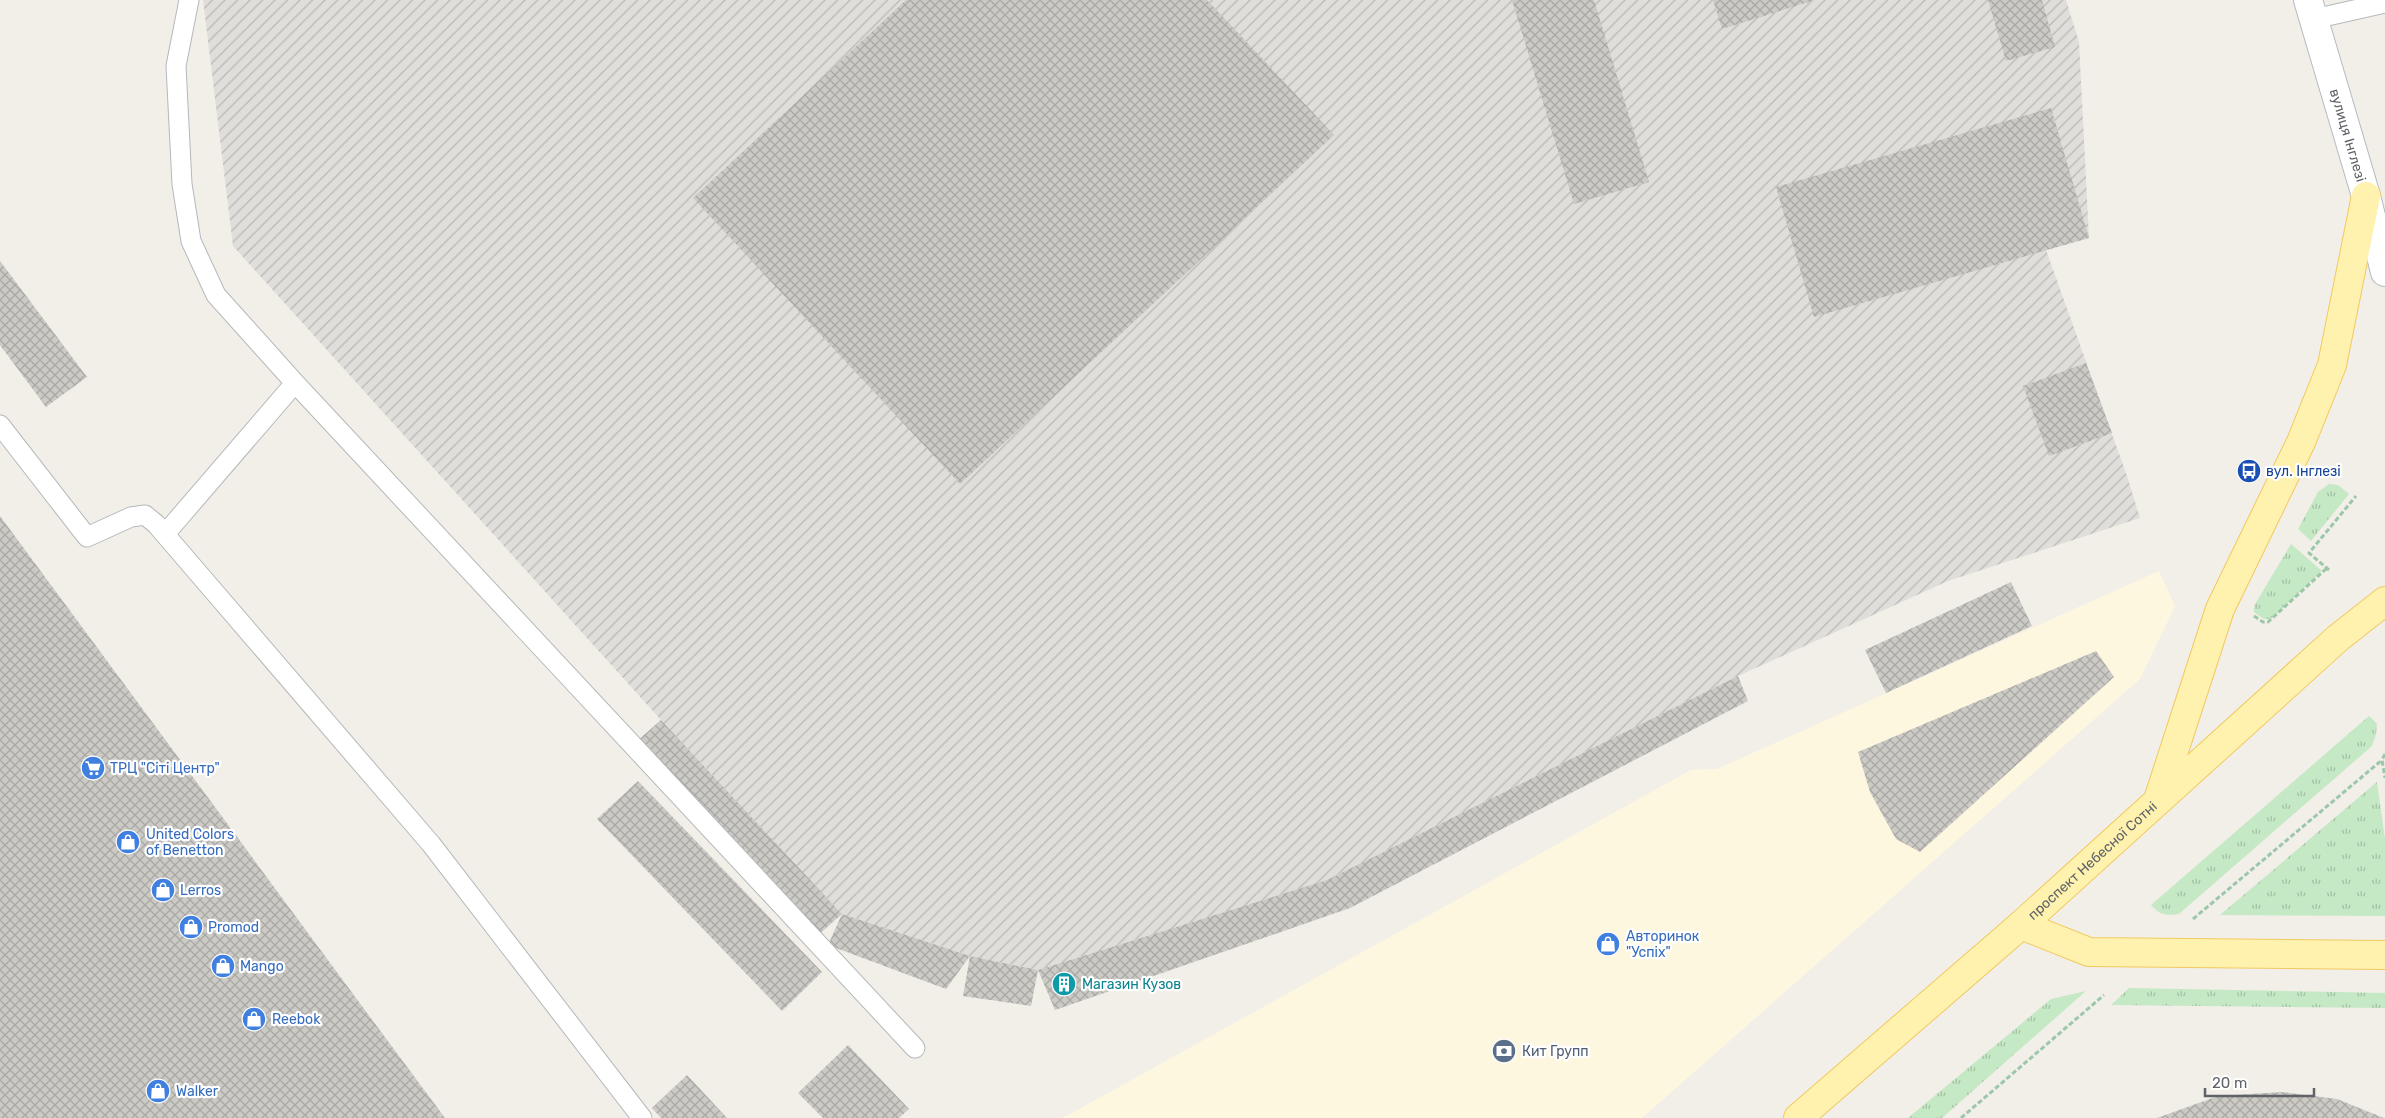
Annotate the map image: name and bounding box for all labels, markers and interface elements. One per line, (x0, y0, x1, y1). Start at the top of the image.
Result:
street label: вулиця Інглезі (2326, 87, 2370, 184)
bus stop icon: вул. Інглезі (2236, 458, 2262, 484)
place label: вул. Інглезі (2266, 463, 2341, 480)
supermarket icon: ТРЦ "Сіті Центр" (80, 755, 106, 781)
place label: ТРЦ "Сіті Центр" (110, 760, 220, 777)
street label: проспект Небесної Сотні (2024, 798, 2160, 923)
place label: United Colors of Benetton (146, 826, 234, 859)
shop icon: United Colors of Benetton (115, 829, 141, 855)
shop icon: Lerros (150, 877, 176, 903)
place label: Lerros (180, 882, 221, 899)
shop icon: Promod (178, 914, 204, 940)
place label: Promod (208, 919, 259, 936)
place label: Авторинок "Успіх" (1626, 928, 1700, 961)
shop icon: Авторинок "Успіх" (1595, 931, 1621, 957)
shop icon: Mango (210, 953, 236, 979)
place label: Mango (240, 958, 284, 975)
building icon: Магазин Кузов (1051, 971, 1077, 997)
place label: Магазин Кузов (1082, 976, 1181, 993)
shop icon: Reebok (241, 1006, 267, 1032)
place label: Reebok (272, 1011, 321, 1028)
bank icon: Кит Групп (1491, 1038, 1517, 1064)
place label: Кит Групп (1522, 1043, 1589, 1060)
scale bar (2205, 1066, 2314, 1098)
text: 20 m (2212, 1074, 2247, 1092)
shop icon: Walker (145, 1078, 171, 1104)
place label: Walker (176, 1083, 219, 1100)

